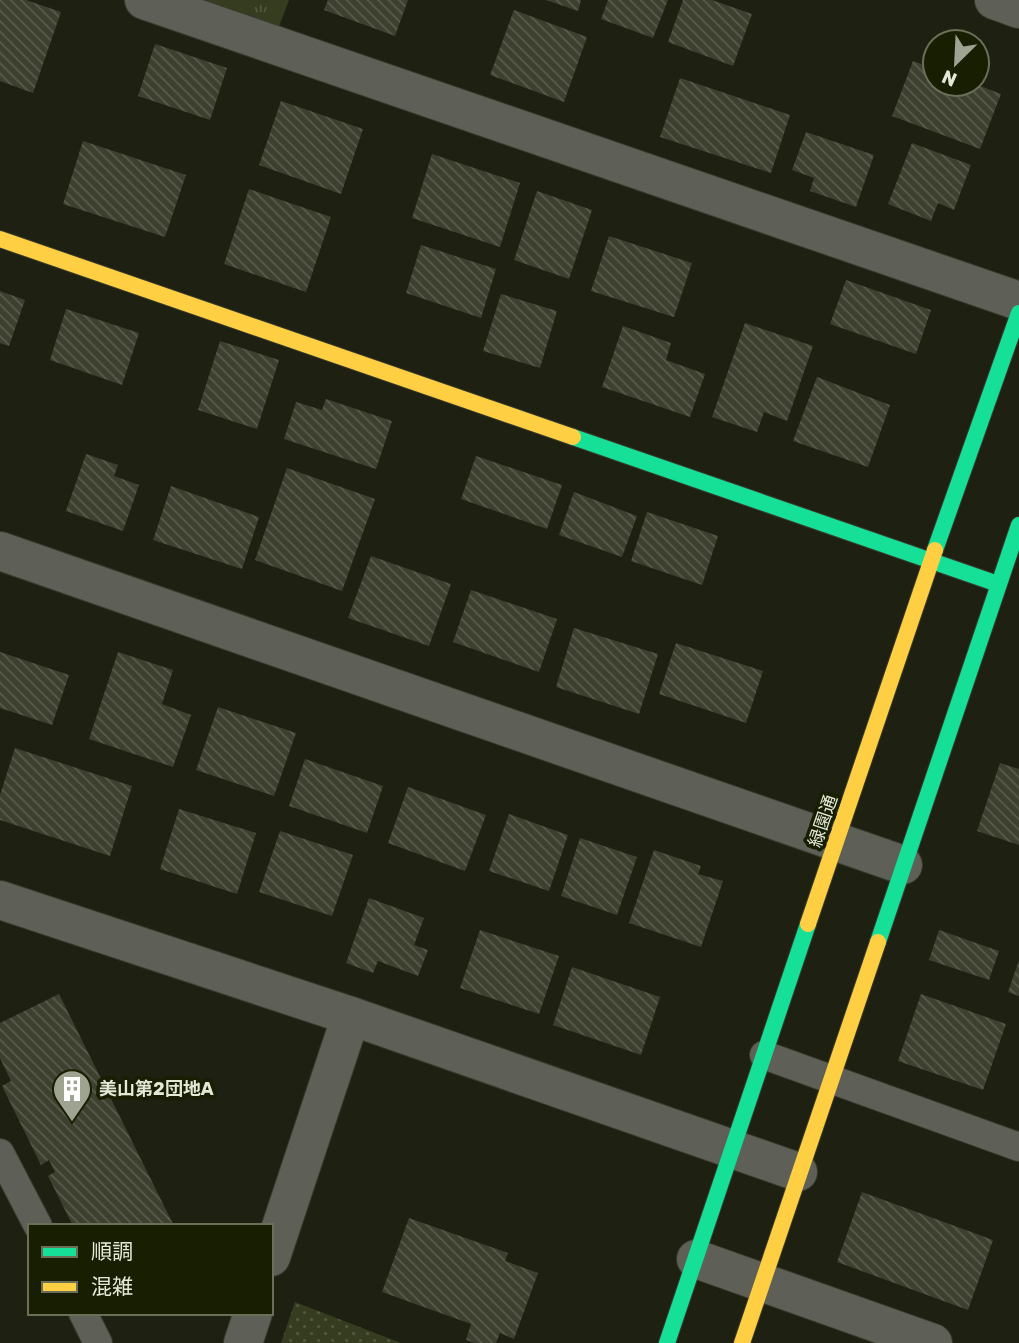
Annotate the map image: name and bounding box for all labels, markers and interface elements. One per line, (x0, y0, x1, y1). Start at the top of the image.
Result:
north arrow (921, 28, 991, 98)
text: N (938, 65, 960, 91)
street label: 緑園通 (804, 792, 842, 850)
building icon: 美山第2団地A (51, 1068, 93, 1123)
place label: 美山第2団地A (99, 1078, 214, 1100)
legend (28, 1224, 273, 1315)
text: 順調 (91, 1239, 133, 1264)
text: 混雑 (91, 1274, 133, 1299)

